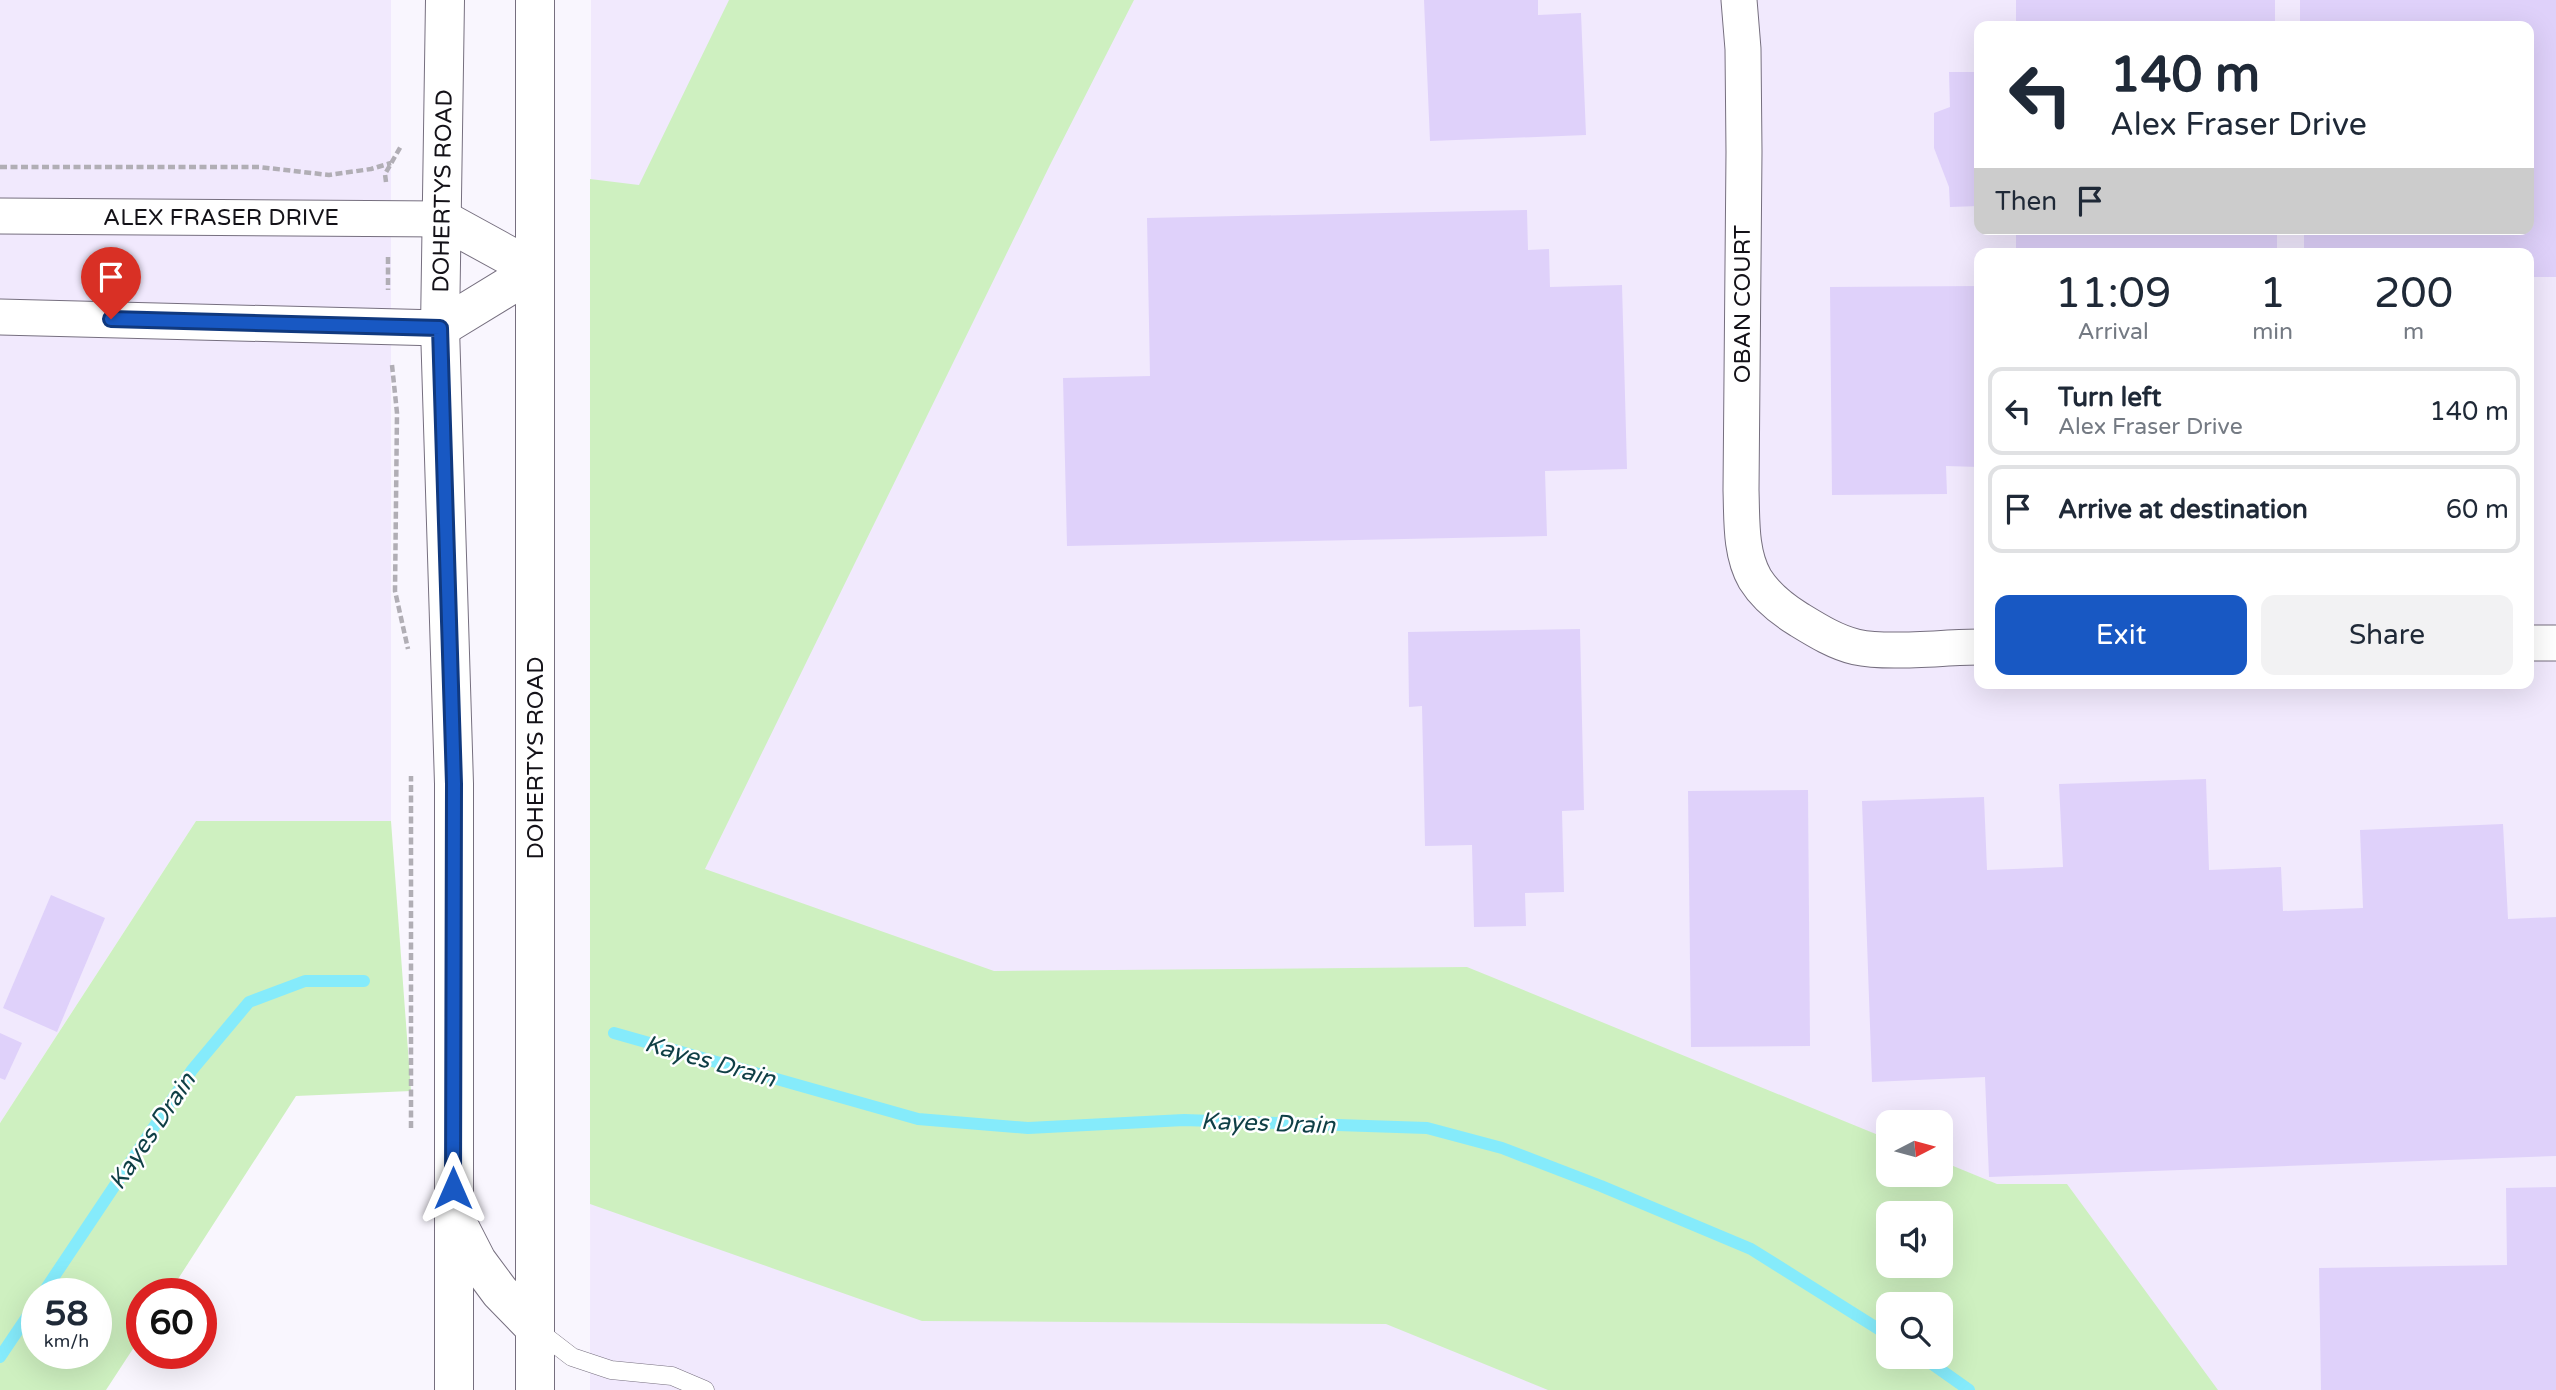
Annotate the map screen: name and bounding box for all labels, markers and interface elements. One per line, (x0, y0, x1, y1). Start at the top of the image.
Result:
text: 140 m (2110, 46, 2260, 105)
icon: left (1995, 49, 2086, 140)
street label: DOHERTYS ROAD (427, 89, 459, 293)
text: Alex Fraser Drive (2110, 106, 2367, 144)
icon: arrive (2071, 182, 2109, 220)
text: Then (1995, 186, 2057, 217)
street label: ALEX FRASER DRIVE (103, 204, 339, 232)
street label: OBAN COURT (1729, 225, 1757, 383)
pin (81, 247, 141, 319)
icon: arrive (92, 258, 130, 296)
text: 11:09 (2055, 268, 2171, 319)
text: 1 (2259, 268, 2286, 319)
text: 200 (2374, 268, 2453, 319)
text: Arrival (2078, 318, 2149, 346)
text: min (2252, 318, 2293, 346)
text: m (2403, 318, 2424, 346)
text: Turn left (2058, 382, 2161, 413)
icon: left (1999, 392, 2037, 430)
text: 140 m (2429, 396, 2509, 427)
text: Alex Fraser Drive (2058, 413, 2243, 441)
icon: arrive (1999, 490, 2037, 528)
text: Arrive at destination (2058, 494, 2308, 525)
text: 60 m (2446, 494, 2509, 525)
button: Exit (1995, 595, 2247, 675)
button: Share (2261, 595, 2513, 675)
street label: DOHERTYS ROAD (522, 656, 550, 860)
water label: Kayes Drain (641, 1029, 780, 1094)
water label: Kayes Drain (103, 1066, 203, 1195)
water label: Kayes Drain (1200, 1107, 1337, 1140)
north arrow (1876, 1110, 1953, 1186)
map controls (1876, 1110, 1953, 1369)
position arrow (416, 1151, 490, 1225)
button: sound (1876, 1201, 1953, 1278)
speed limit sign: 60 (126, 1278, 217, 1369)
button: search (1876, 1292, 1953, 1369)
text: 58 (45, 1293, 88, 1335)
text: km/h (44, 1330, 89, 1352)

